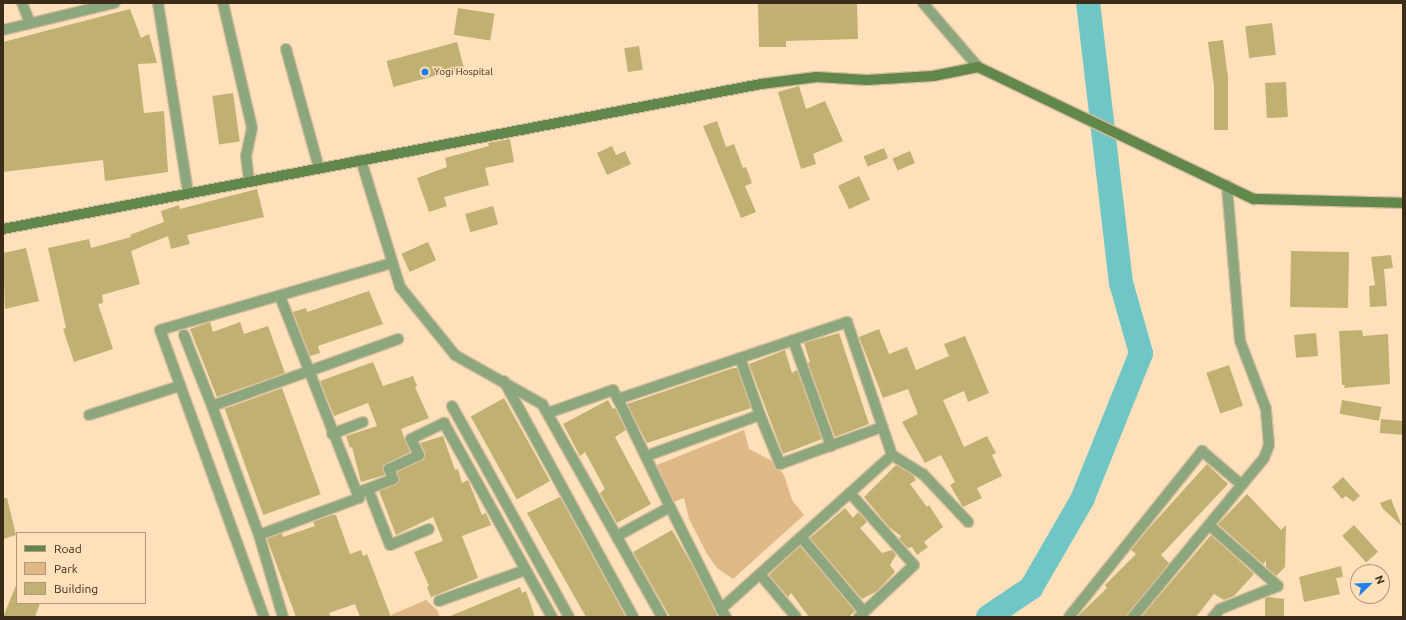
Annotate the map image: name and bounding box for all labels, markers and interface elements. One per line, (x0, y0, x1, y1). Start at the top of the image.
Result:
marker: Yogi Hospital (419, 66, 431, 78)
place label: Yogi Hospital (434, 66, 493, 78)
legend (16, 532, 146, 604)
text: Road (54, 542, 82, 555)
text: Park (54, 562, 78, 575)
north arrow (1350, 564, 1390, 604)
text: N (1373, 574, 1387, 586)
text: Building (54, 582, 98, 595)

